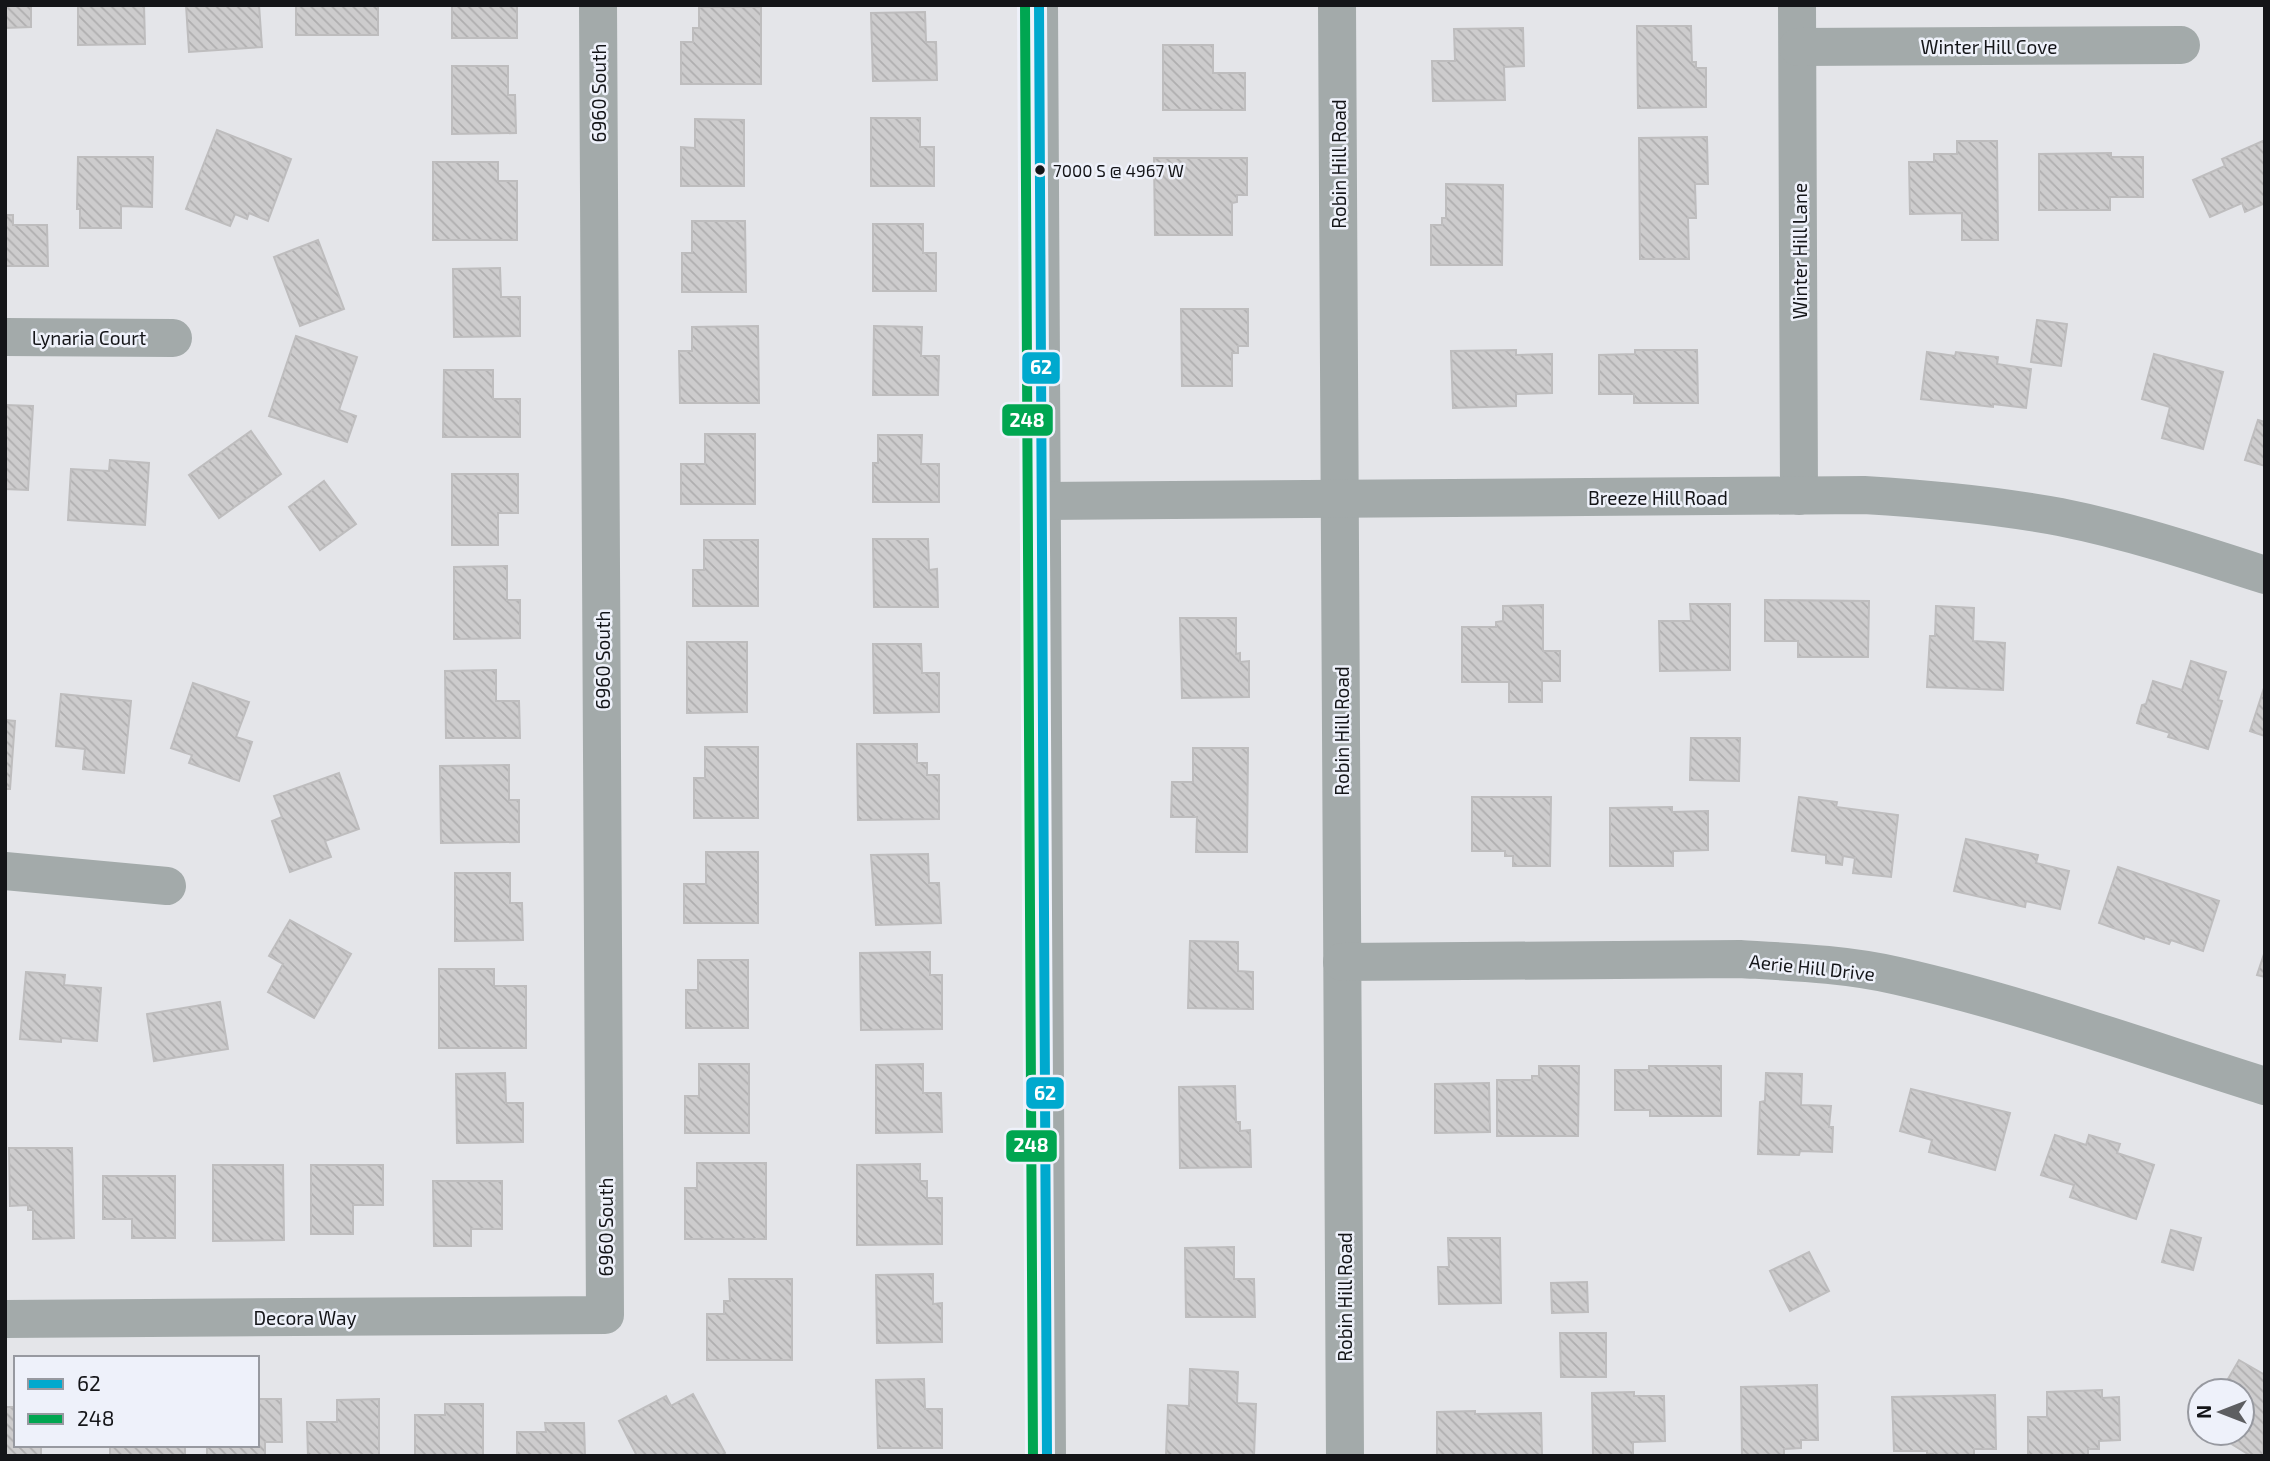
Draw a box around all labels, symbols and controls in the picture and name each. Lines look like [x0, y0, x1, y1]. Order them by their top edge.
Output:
street label: Winter Hill Cove [1921, 35, 2057, 58]
street label: 6960 South [587, 44, 610, 142]
street label: Robin Hill Road [1327, 99, 1350, 229]
place label: 7000 S @ 4967 W [1053, 160, 1184, 180]
marker: 7000 S @ 4967 W [1033, 163, 1047, 177]
street label: Winter Hill Lane [1788, 183, 1811, 319]
street label: Lynaria Court [32, 326, 146, 349]
line badge: 62 [1021, 351, 1061, 385]
text: 62 [1030, 355, 1052, 378]
line badge: 248 [1001, 403, 1054, 437]
text: 248 [1010, 408, 1044, 431]
street label: Breeze Hill Road [1588, 486, 1728, 509]
street label: 6960 South [591, 611, 614, 709]
street label: Robin Hill Road [1330, 666, 1353, 796]
street label: Aerie Hill Drive [1748, 949, 1876, 985]
line badge: 62 [1025, 1076, 1065, 1110]
text: 62 [1034, 1081, 1056, 1104]
line badge: 248 [1005, 1129, 1058, 1163]
text: 248 [1014, 1133, 1048, 1156]
street label: 6960 South [594, 1178, 617, 1276]
street label: Robin Hill Road [1333, 1232, 1356, 1362]
street label: Decora Way [253, 1306, 357, 1329]
legend [14, 1356, 259, 1447]
text: 62 [77, 1370, 101, 1395]
north arrow [2186, 1377, 2256, 1447]
text: 248 [77, 1405, 114, 1430]
text: N [2192, 1405, 2215, 1419]

